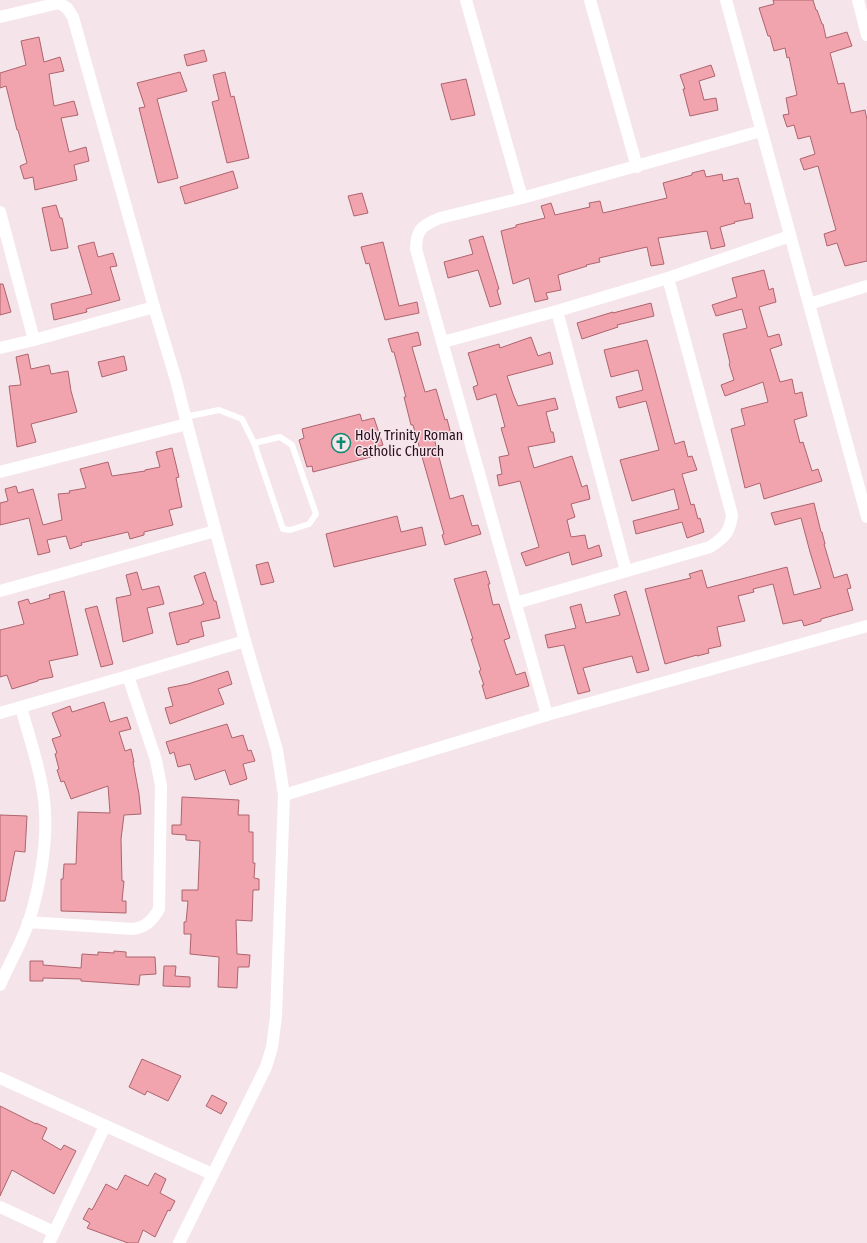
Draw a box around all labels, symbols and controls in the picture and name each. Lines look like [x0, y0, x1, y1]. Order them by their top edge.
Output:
place label: Holy Trinity Roman Catholic Church [355, 427, 463, 460]
church icon: Holy Trinity Roman Catholic Church [330, 432, 352, 454]

